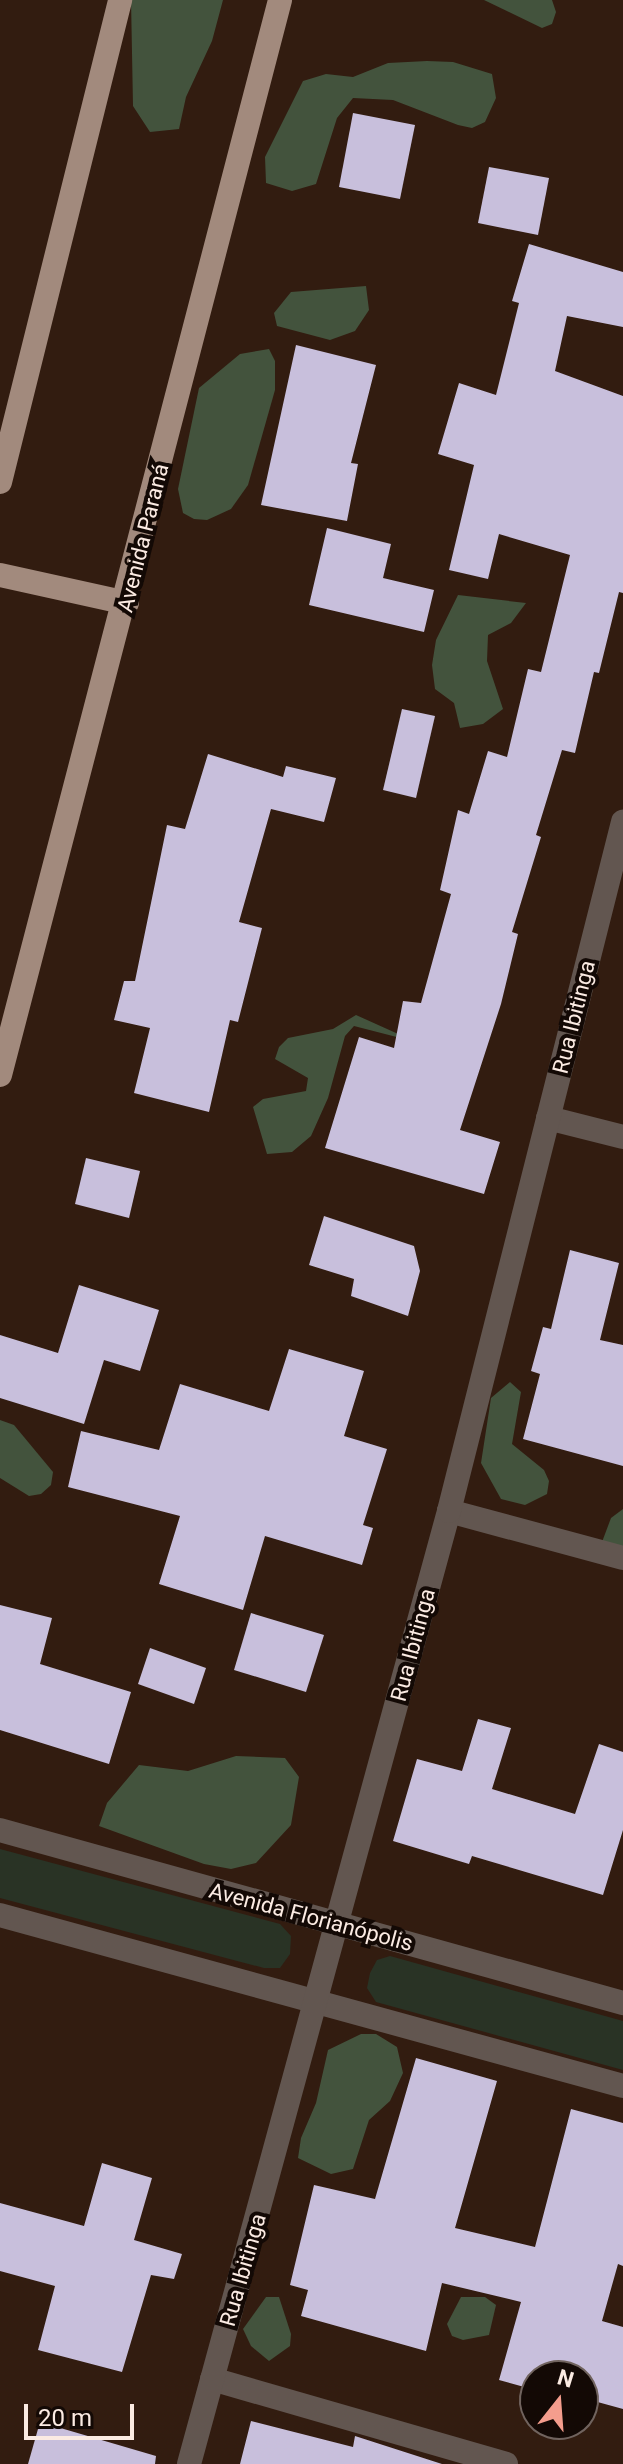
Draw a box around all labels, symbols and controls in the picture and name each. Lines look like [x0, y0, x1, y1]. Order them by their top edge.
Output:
street label: Avenida Paraná [112, 461, 174, 615]
street label: Rua Ibitinga [547, 958, 601, 1076]
street label: Rua Ibitinga [385, 1586, 441, 1704]
street label: Avenida Florianópolis [206, 1877, 416, 1957]
street label: Rua Ibitinga [214, 2211, 272, 2329]
north arrow [519, 2360, 599, 2440]
text: N [554, 2364, 577, 2393]
scale bar [28, 2388, 138, 2438]
text: 20 m [38, 2404, 92, 2432]

